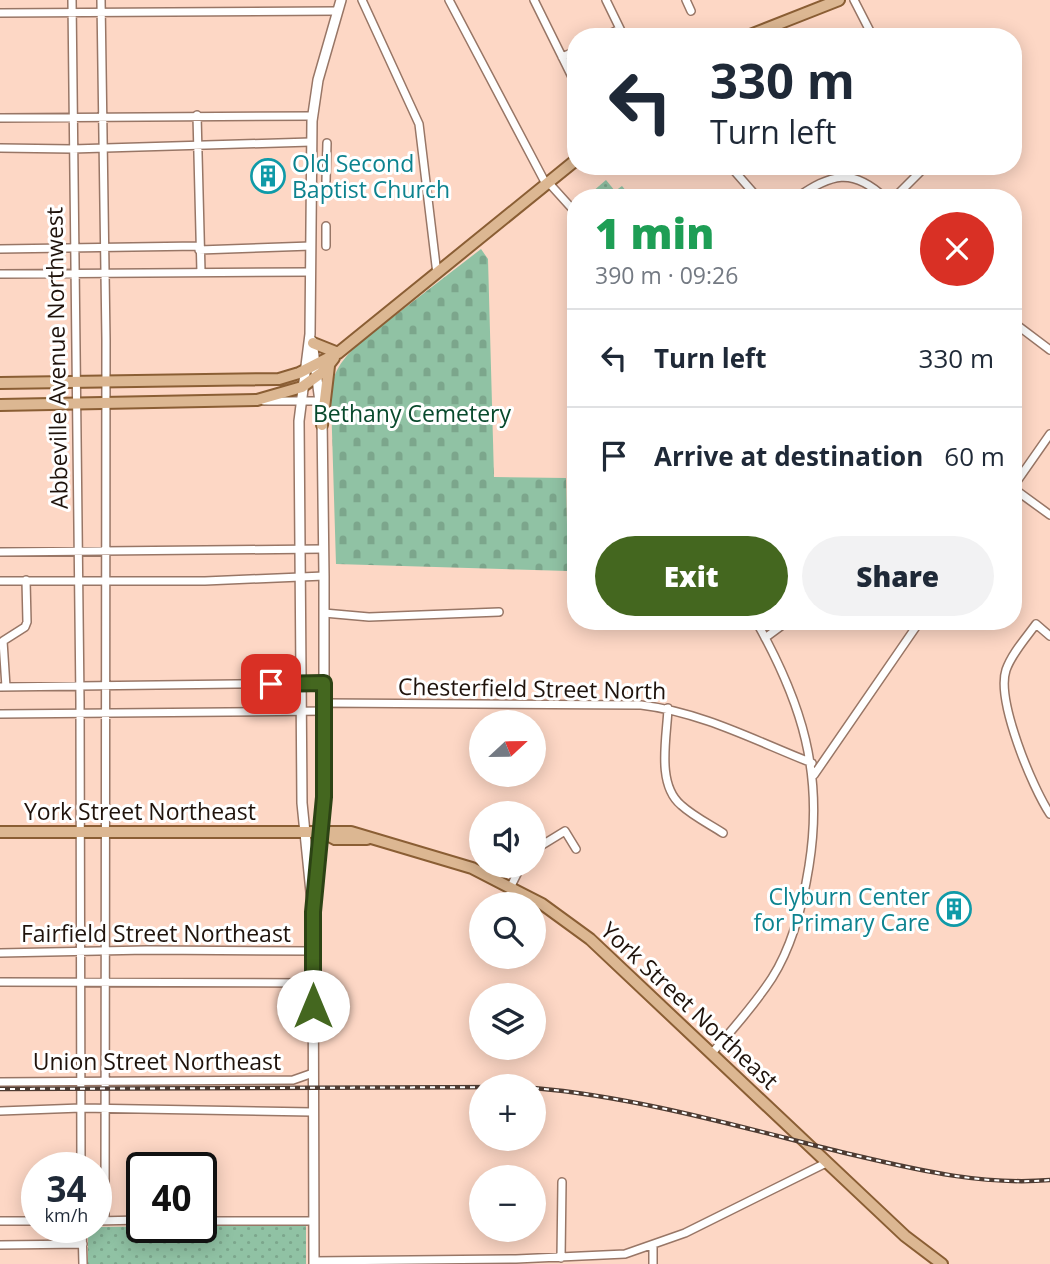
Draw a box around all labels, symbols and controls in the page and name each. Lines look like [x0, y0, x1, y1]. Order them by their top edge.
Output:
text: 330 m [710, 47, 855, 113]
icon: left [595, 56, 686, 147]
text: Turn left [710, 110, 836, 153]
place label: Old Second Baptist Church [292, 147, 450, 205]
building icon: Old Second Baptist Church [249, 157, 287, 195]
text: 1 min [595, 204, 714, 261]
street label: Abbeville Avenue Northwest [37, 207, 75, 509]
button: close [920, 212, 994, 286]
text: 390 m · 09:26 [595, 259, 738, 291]
icon: left [595, 339, 633, 377]
text: Turn left [654, 340, 766, 376]
text: 330 m [919, 340, 994, 376]
park label: Bethany Cemetery [313, 397, 512, 429]
icon: arrive [595, 437, 633, 475]
text: Arrive at destination [654, 438, 923, 474]
text: 60 m [944, 438, 1005, 474]
button: Exit [595, 536, 788, 616]
button: Share [802, 536, 994, 616]
pin [241, 654, 301, 714]
icon: arrive [252, 665, 290, 703]
street label: Chesterfield Street North [398, 670, 666, 706]
north arrow [469, 710, 546, 788]
map controls [469, 710, 546, 1242]
street label: York Street Northeast [24, 795, 256, 827]
button: sound [469, 801, 546, 878]
place label: Clyburn Center for Primary Care [753, 880, 931, 938]
building icon: Clyburn Center for Primary Care [935, 890, 973, 928]
button: search [469, 892, 546, 969]
street label: York Street Northeast [594, 914, 786, 1096]
street label: Fairfield Street Northeast [21, 917, 291, 949]
position arrow [276, 969, 350, 1043]
button: layers [469, 983, 546, 1060]
street label: Union Street Northeast [33, 1045, 281, 1077]
button: + [469, 1074, 546, 1151]
speed limit sign: 40 [126, 1152, 217, 1243]
text: 34 [46, 1165, 87, 1212]
button: − [469, 1165, 546, 1242]
text: km/h [45, 1203, 88, 1227]

